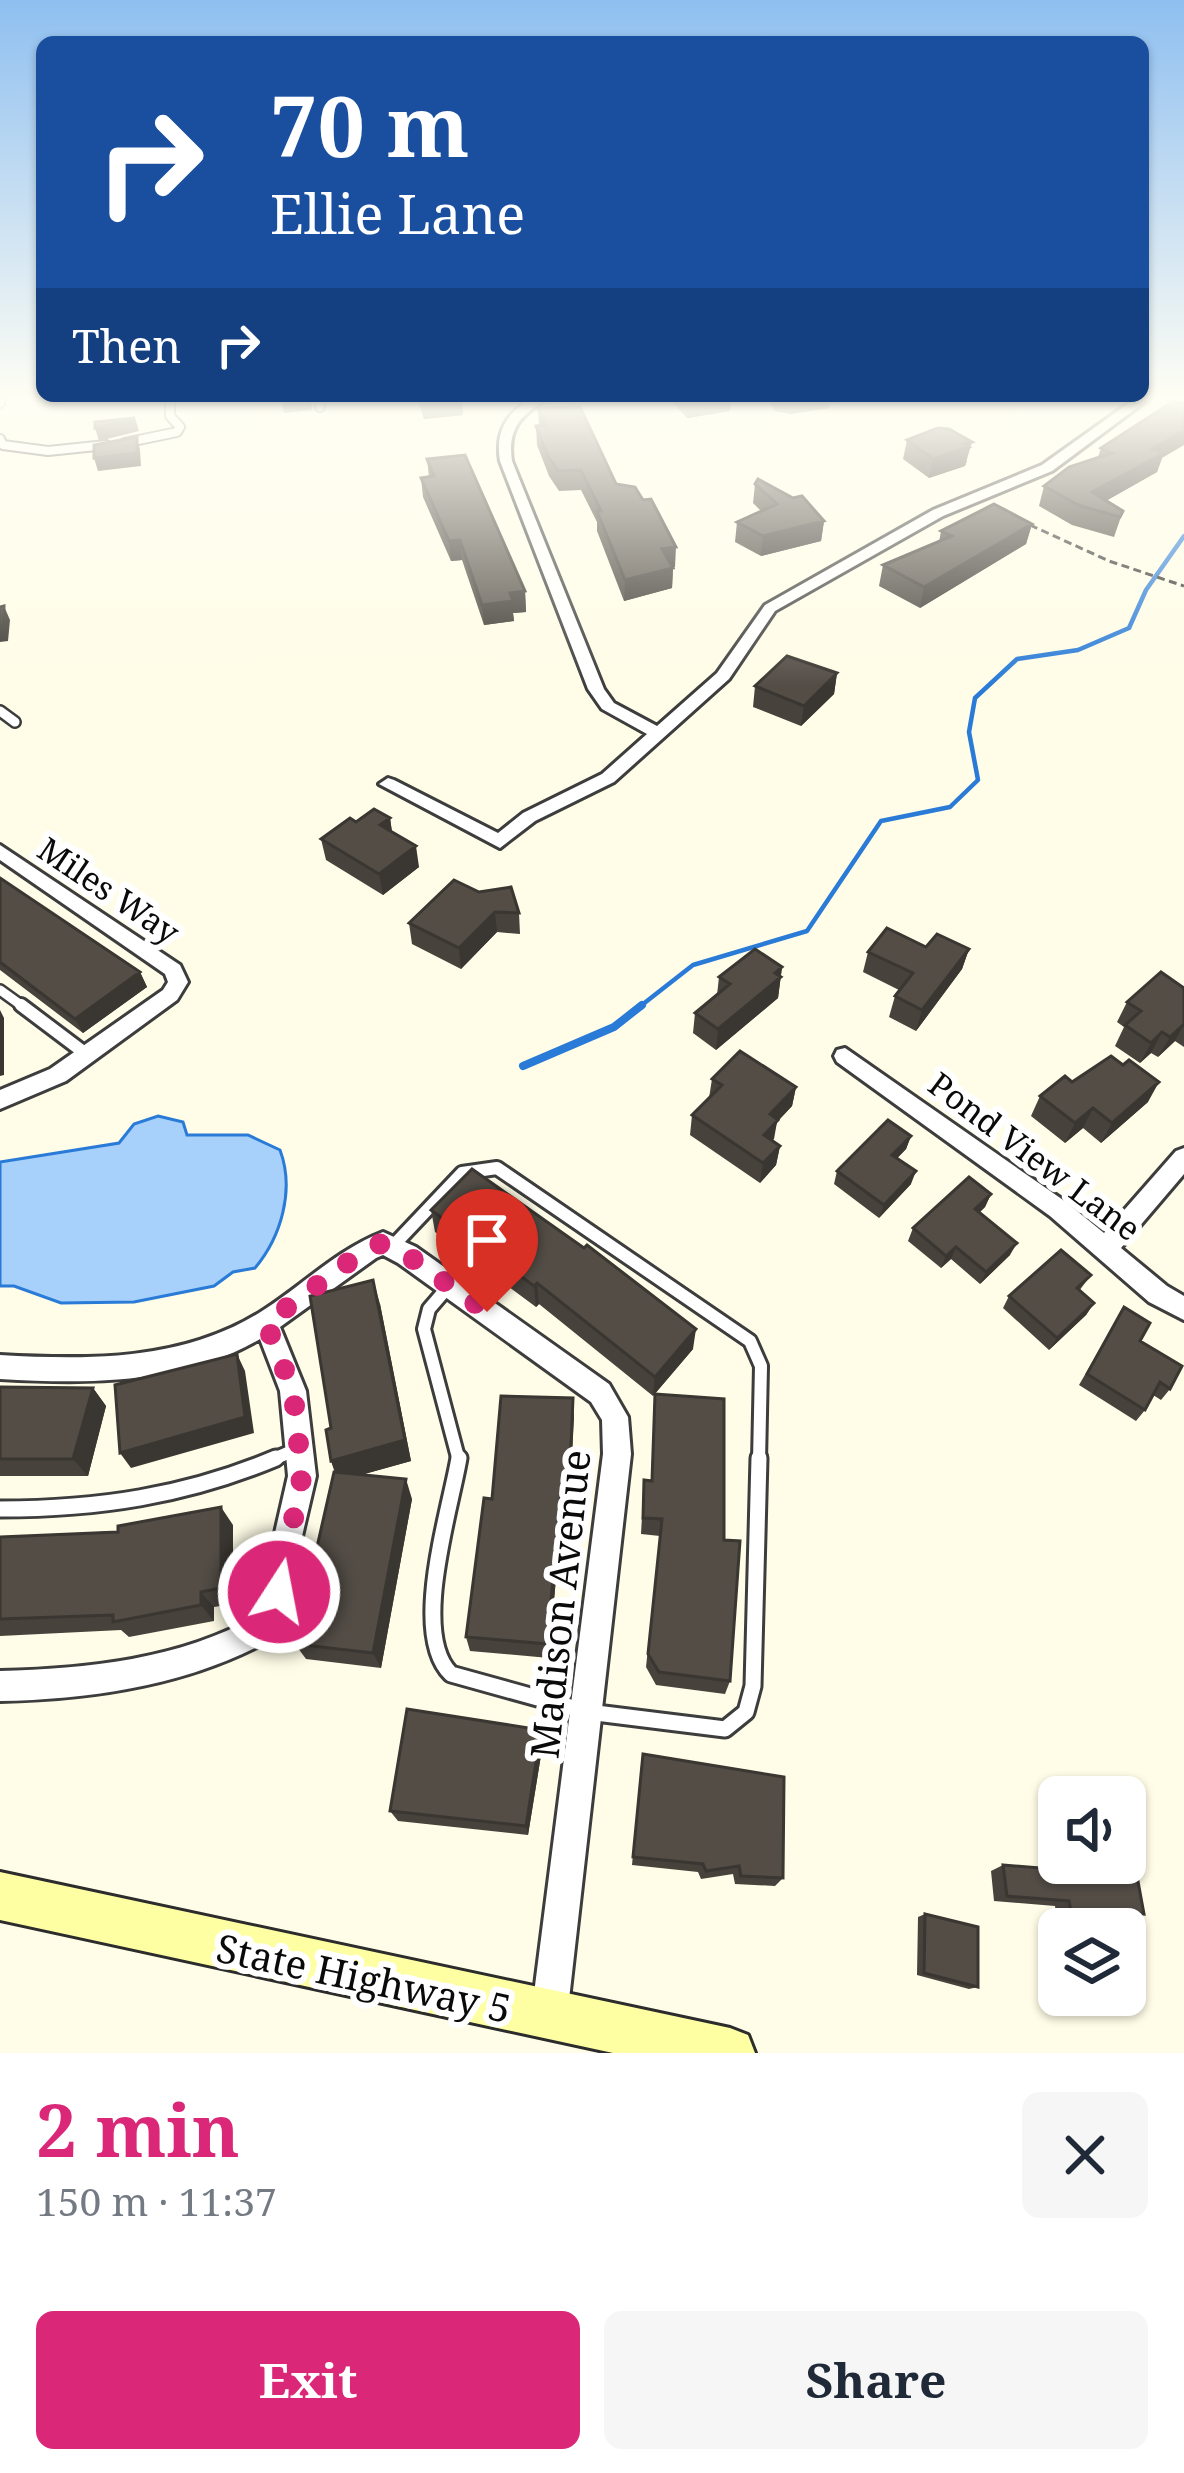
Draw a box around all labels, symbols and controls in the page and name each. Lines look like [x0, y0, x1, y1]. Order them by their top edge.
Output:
text: 70 m [270, 67, 470, 182]
icon: right [72, 84, 228, 240]
text: Ellie Lane [270, 176, 525, 250]
icon: right [205, 312, 271, 378]
text: Then [72, 315, 181, 376]
street label: Miles Way [29, 826, 189, 954]
street label: Pond View Lane [920, 1061, 1150, 1251]
pin [436, 1189, 538, 1312]
icon: arrive [454, 1207, 520, 1273]
street label: Madison Avenue [516, 1447, 602, 1761]
position arrow [216, 1529, 342, 1655]
map controls [1038, 1776, 1146, 2016]
button: sound [1038, 1776, 1146, 1884]
button: layers [1038, 1908, 1146, 2016]
street label: State Highway 5 [212, 1920, 516, 2034]
text: 2 min [36, 2080, 240, 2178]
button: close [1022, 2092, 1148, 2218]
text: 150 m · 11:37 [36, 2174, 277, 2227]
button: Exit [36, 2311, 580, 2449]
button: Share [604, 2311, 1148, 2449]

